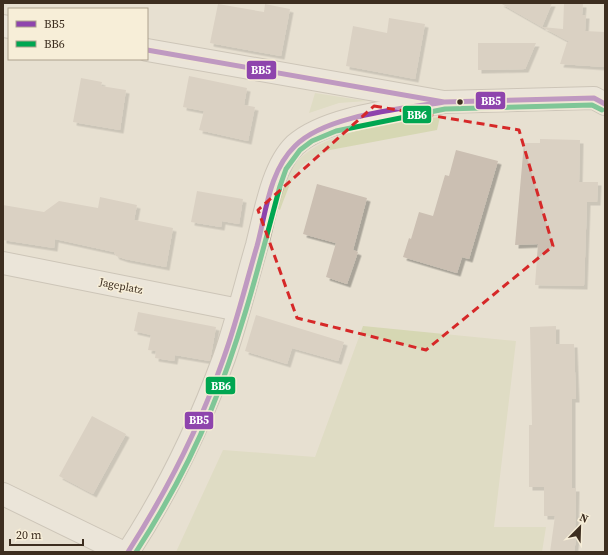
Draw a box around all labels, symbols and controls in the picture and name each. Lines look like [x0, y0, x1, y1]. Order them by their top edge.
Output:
legend [8, 8, 148, 60]
text: BB5 [44, 16, 65, 32]
text: BB6 [44, 36, 65, 52]
line badge: BB5 [246, 60, 277, 80]
text: BB5 [251, 63, 271, 78]
line badge: BB5 [475, 91, 506, 110]
text: BB5 [481, 94, 501, 109]
unlabelled marker [455, 97, 465, 107]
line badge: BB6 [402, 105, 432, 124]
text: BB6 [407, 108, 427, 123]
street label: Jageplatz [97, 274, 144, 298]
line badge: BB6 [205, 376, 236, 395]
text: BB6 [211, 379, 231, 394]
line badge: BB5 [184, 411, 214, 430]
text: BB5 [189, 413, 209, 428]
north arrow [560, 507, 600, 547]
text: N [577, 510, 590, 527]
scale bar [10, 521, 83, 547]
text: 20 m [16, 527, 42, 543]

